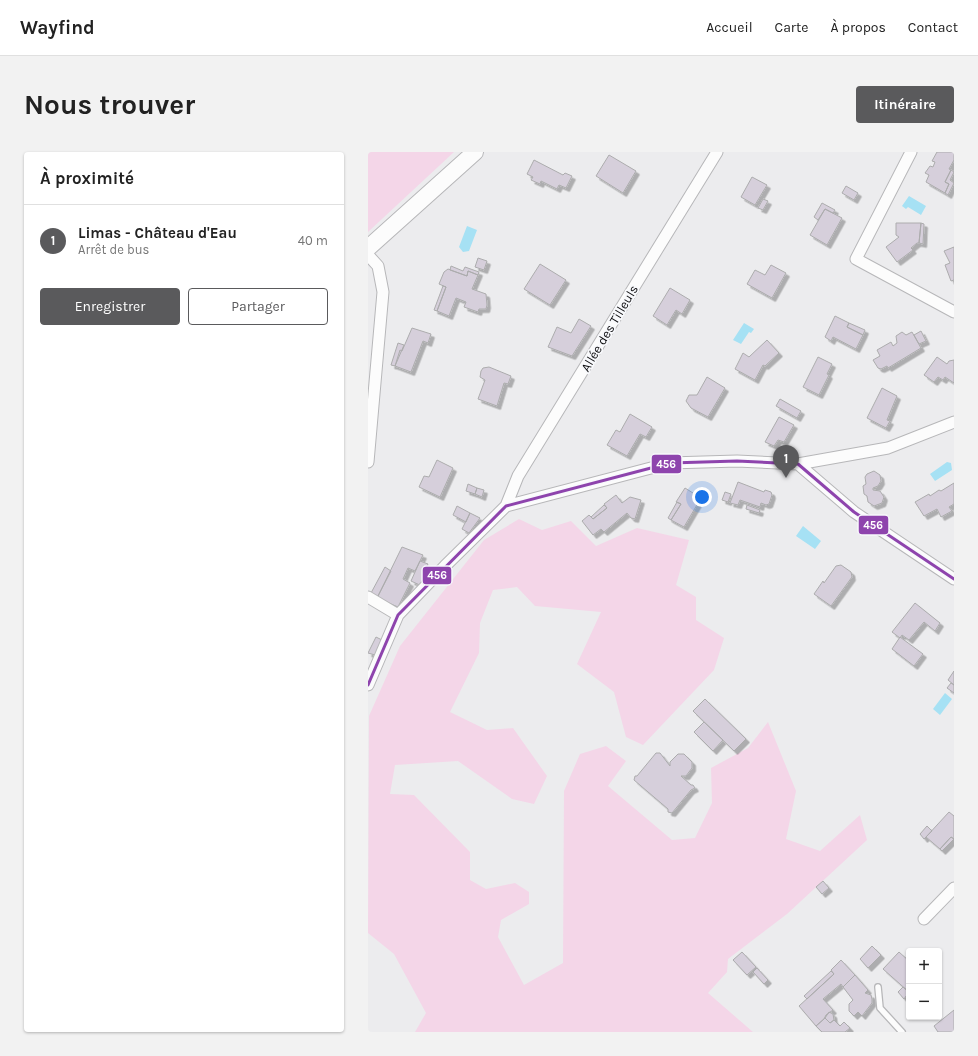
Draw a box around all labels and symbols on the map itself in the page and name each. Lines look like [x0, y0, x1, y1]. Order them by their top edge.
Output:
street label: Allée des Tilleuls [578, 282, 641, 374]
pin: 1 [773, 445, 799, 478]
line badge: 456 [651, 454, 682, 474]
text: 456 [656, 458, 676, 471]
your location [692, 487, 712, 507]
line badge: 456 [858, 515, 889, 535]
text: 456 [863, 519, 883, 532]
line badge: 456 [422, 566, 452, 585]
text: 456 [427, 569, 447, 582]

